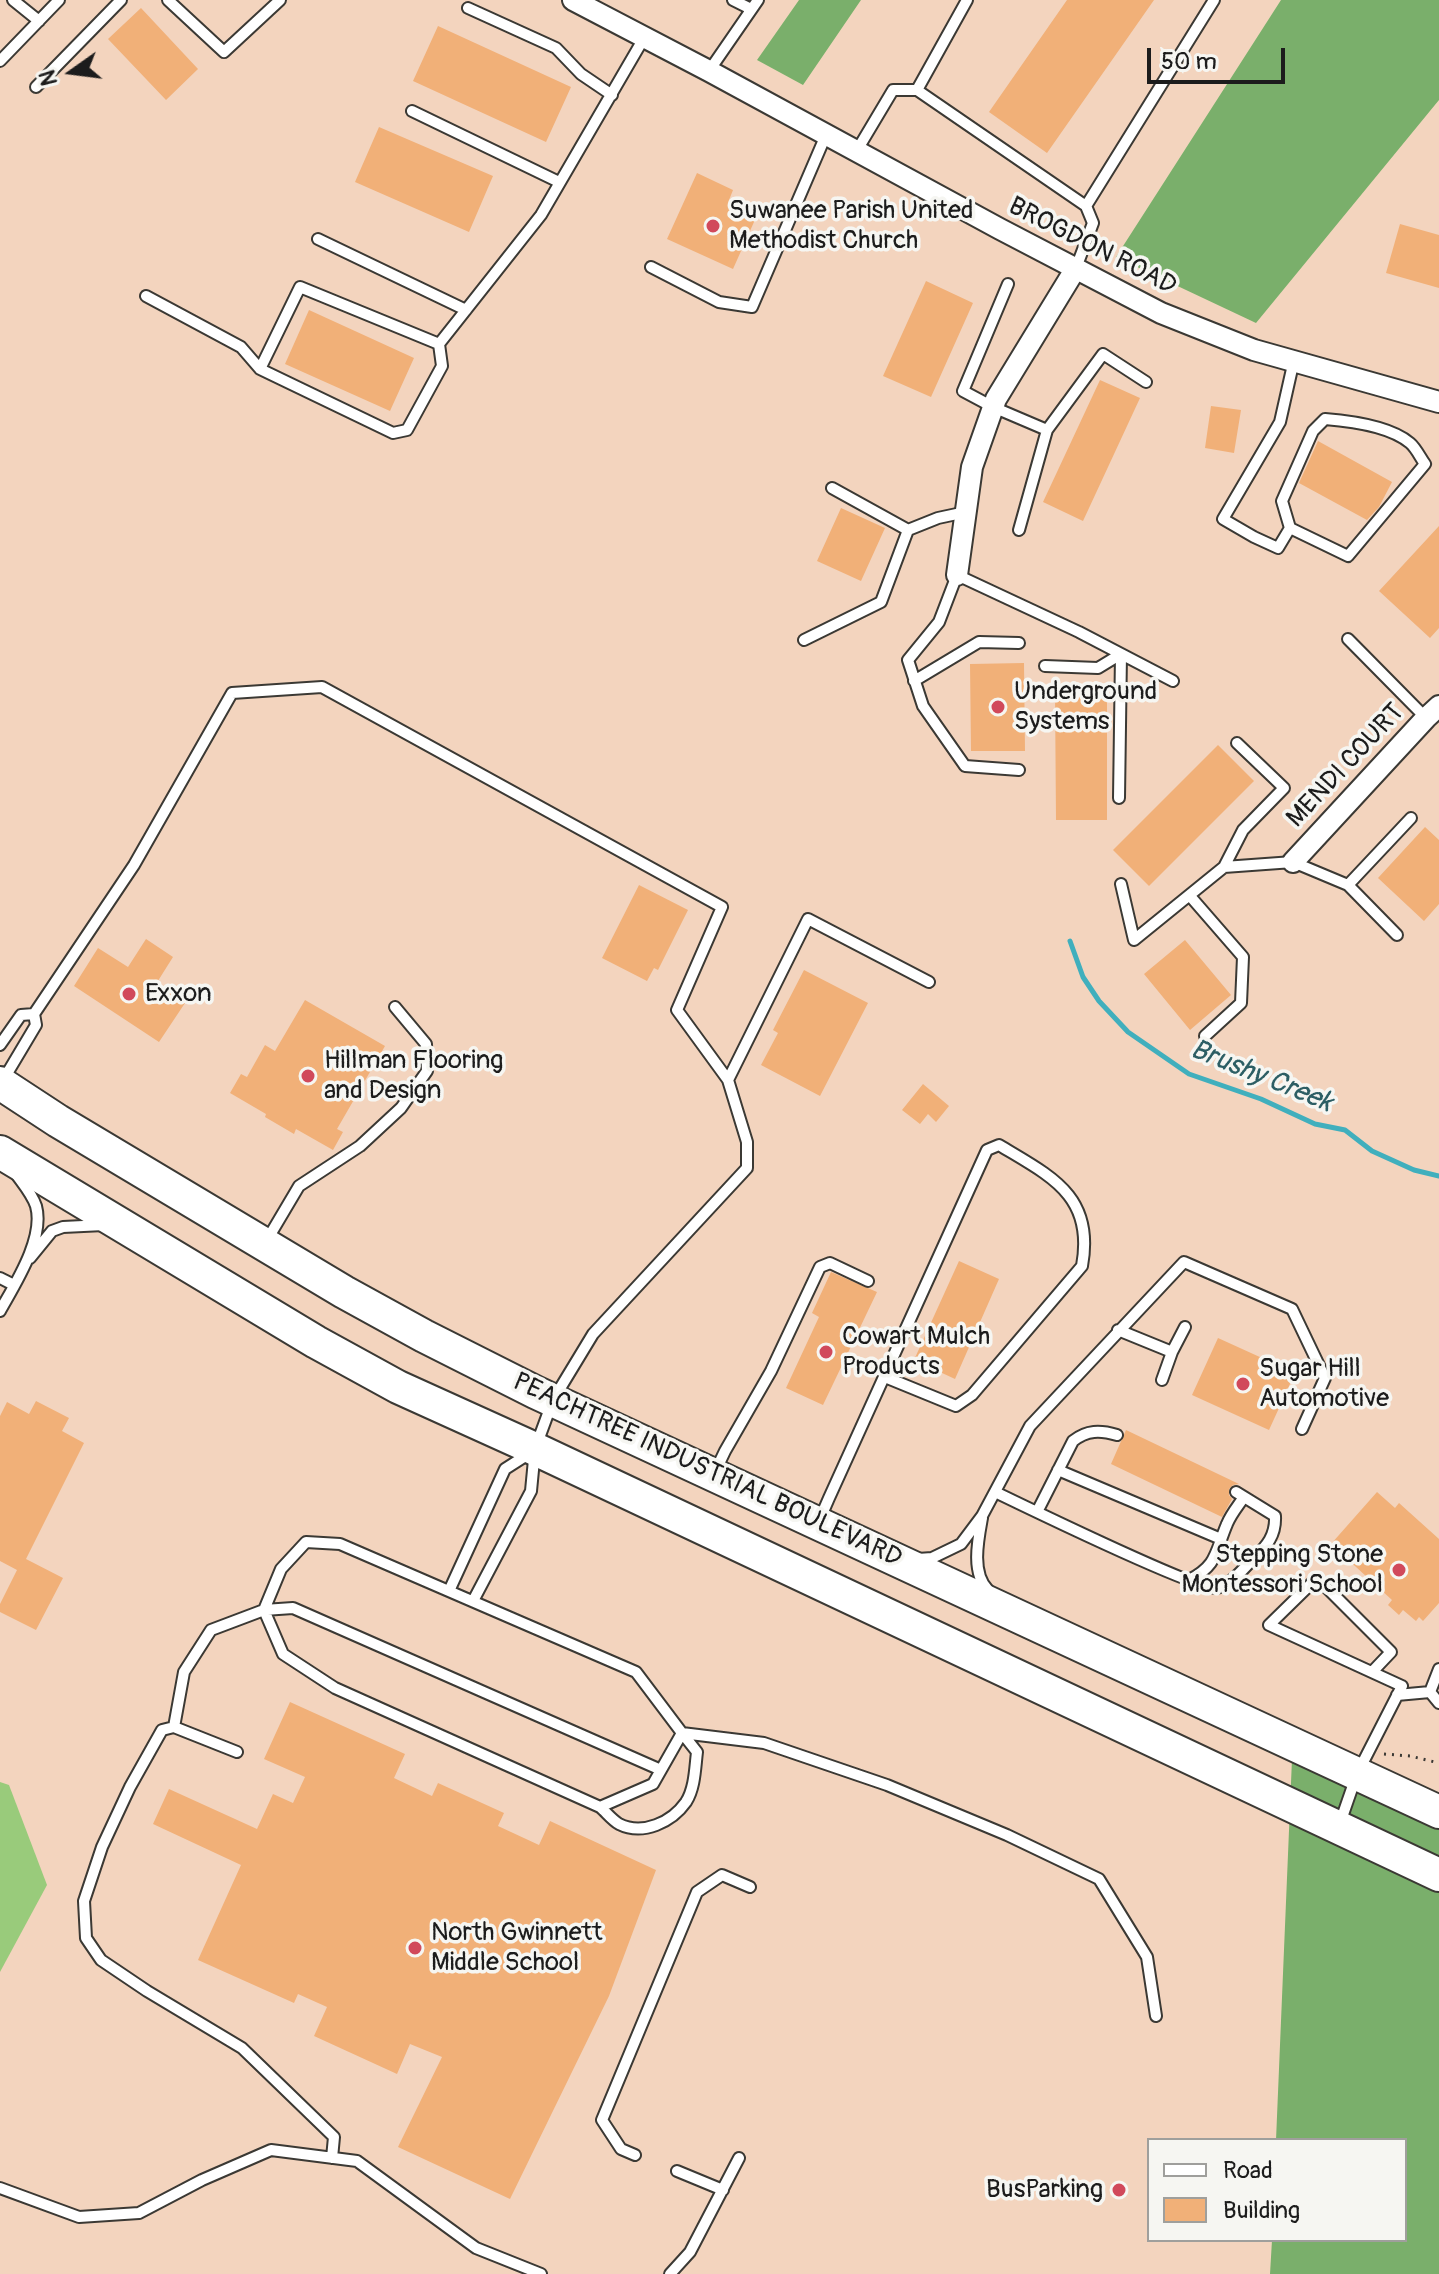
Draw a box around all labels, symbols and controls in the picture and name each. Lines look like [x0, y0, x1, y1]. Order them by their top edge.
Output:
north arrow [32, 32, 112, 112]
scale bar [1151, 32, 1289, 82]
text: 50 m [1161, 47, 1217, 76]
text: N [33, 67, 64, 88]
street label: BROGDON ROAD [1003, 191, 1181, 303]
place label: Suwanee Parish United Methodist Church [729, 195, 973, 256]
marker: Suwanee Parish United Methodist Church [704, 217, 722, 235]
place label: Underground Systems [1014, 676, 1157, 738]
marker: Underground Systems [989, 698, 1007, 716]
street label: MENDI COURT [1281, 698, 1411, 834]
place label: Exxon [145, 978, 212, 1010]
marker: Exxon [120, 985, 138, 1003]
water label: Brushy Creek [1185, 1033, 1337, 1121]
place label: Hillman Flooring and Design [324, 1045, 503, 1106]
marker: Hillman Flooring and Design [299, 1067, 317, 1085]
place label: Cowart Mulch Products [842, 1321, 990, 1382]
marker: Cowart Mulch Products [817, 1343, 835, 1361]
place label: Sugar Hill Automotive [1259, 1353, 1389, 1414]
street label: PEACHTREE INDUSTRIAL BOULEVARD [508, 1367, 906, 1575]
marker: Sugar Hill Automotive [1234, 1375, 1252, 1393]
place label: Stepping Stone Montessori School [1181, 1539, 1383, 1600]
marker: Stepping Stone Montessori School [1390, 1561, 1408, 1579]
place label: North Gwinnett Middle School [431, 1917, 602, 1978]
marker: North Gwinnett Middle School [406, 1939, 424, 1957]
legend [1147, 2138, 1407, 2242]
text: Road [1223, 2156, 1273, 2185]
place label: BusParking [986, 2174, 1103, 2206]
marker: BusParking [1110, 2181, 1128, 2199]
text: Building [1223, 2196, 1300, 2225]

